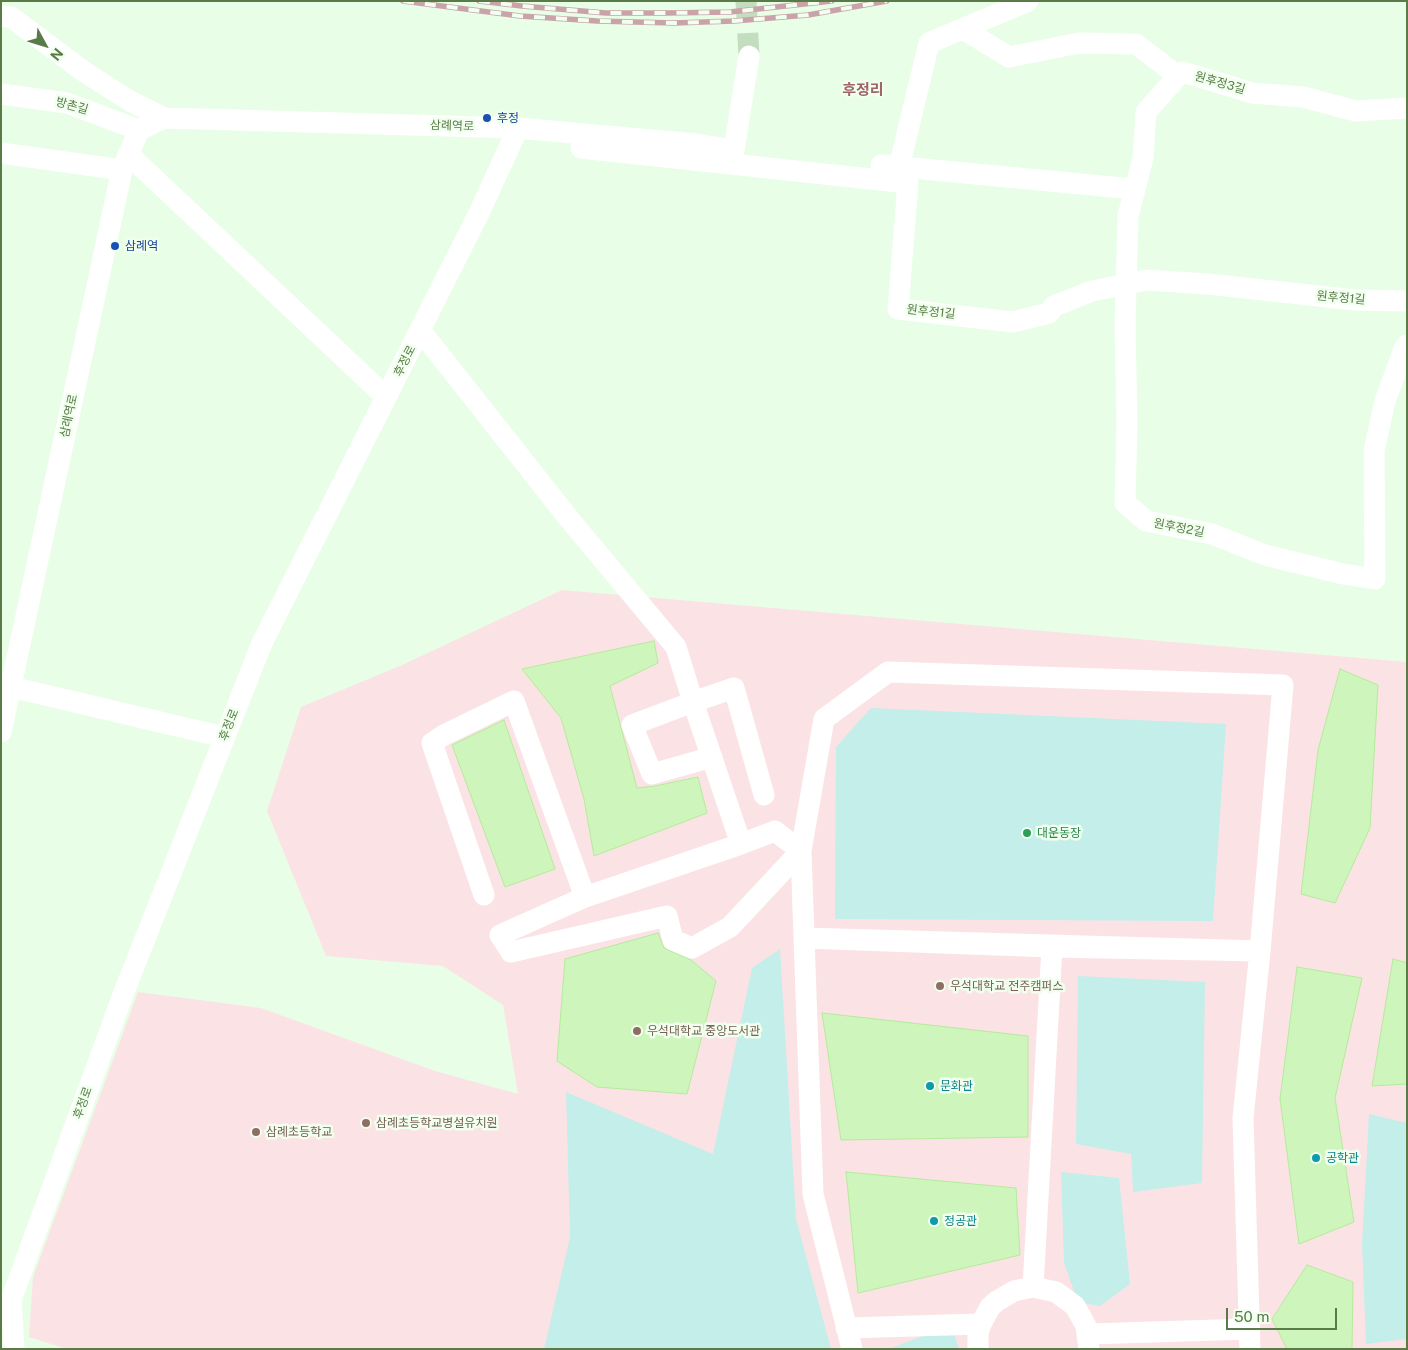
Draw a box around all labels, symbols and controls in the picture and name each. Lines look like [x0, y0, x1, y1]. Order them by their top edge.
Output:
north arrow [20, 20, 70, 70]
text: N [47, 45, 66, 64]
street label: 원후정3길 [1193, 69, 1247, 97]
district label: 후정리 [842, 81, 884, 99]
street label: 방촌길 [54, 95, 90, 117]
place label: 후정 [497, 111, 519, 125]
marker: 후정 [481, 112, 493, 124]
street label: 삼례역로 [430, 118, 474, 134]
place label: 삼례역 [125, 239, 158, 253]
marker: 삼례역 [109, 240, 121, 252]
street label: 원후정1길 [1316, 289, 1366, 307]
street label: 원후정1길 [906, 302, 956, 322]
street label: 후정로 [391, 343, 419, 379]
street label: 삼례역로 [57, 393, 81, 439]
street label: 원후정2길 [1152, 516, 1206, 540]
street label: 후정로 [216, 707, 242, 743]
place label: 대운동장 [1037, 826, 1081, 840]
marker: 대운동장 [1021, 827, 1033, 839]
place label: 우석대학교 전주캠퍼스 [950, 979, 1063, 993]
marker: 우석대학교 전주캠퍼스 [934, 980, 946, 992]
place label: 우석대학교 중앙도서관 [647, 1024, 760, 1038]
marker: 우석대학교 중앙도서관 [631, 1025, 643, 1037]
place label: 문화관 [940, 1079, 973, 1093]
marker: 문화관 [924, 1080, 936, 1092]
street label: 후정로 [71, 1085, 95, 1121]
place label: 삼례초등학교병설유치원 [376, 1116, 497, 1130]
marker: 삼례초등학교병설유치원 [360, 1117, 372, 1129]
place label: 삼례초등학교 [266, 1125, 332, 1139]
marker: 삼례초등학교 [250, 1126, 262, 1138]
place label: 공학관 [1326, 1151, 1359, 1165]
marker: 공학관 [1310, 1152, 1322, 1164]
place label: 정공관 [944, 1214, 977, 1228]
marker: 정공관 [928, 1215, 940, 1227]
scale bar [1228, 1298, 1339, 1330]
text: 50 m [1234, 1308, 1269, 1325]

